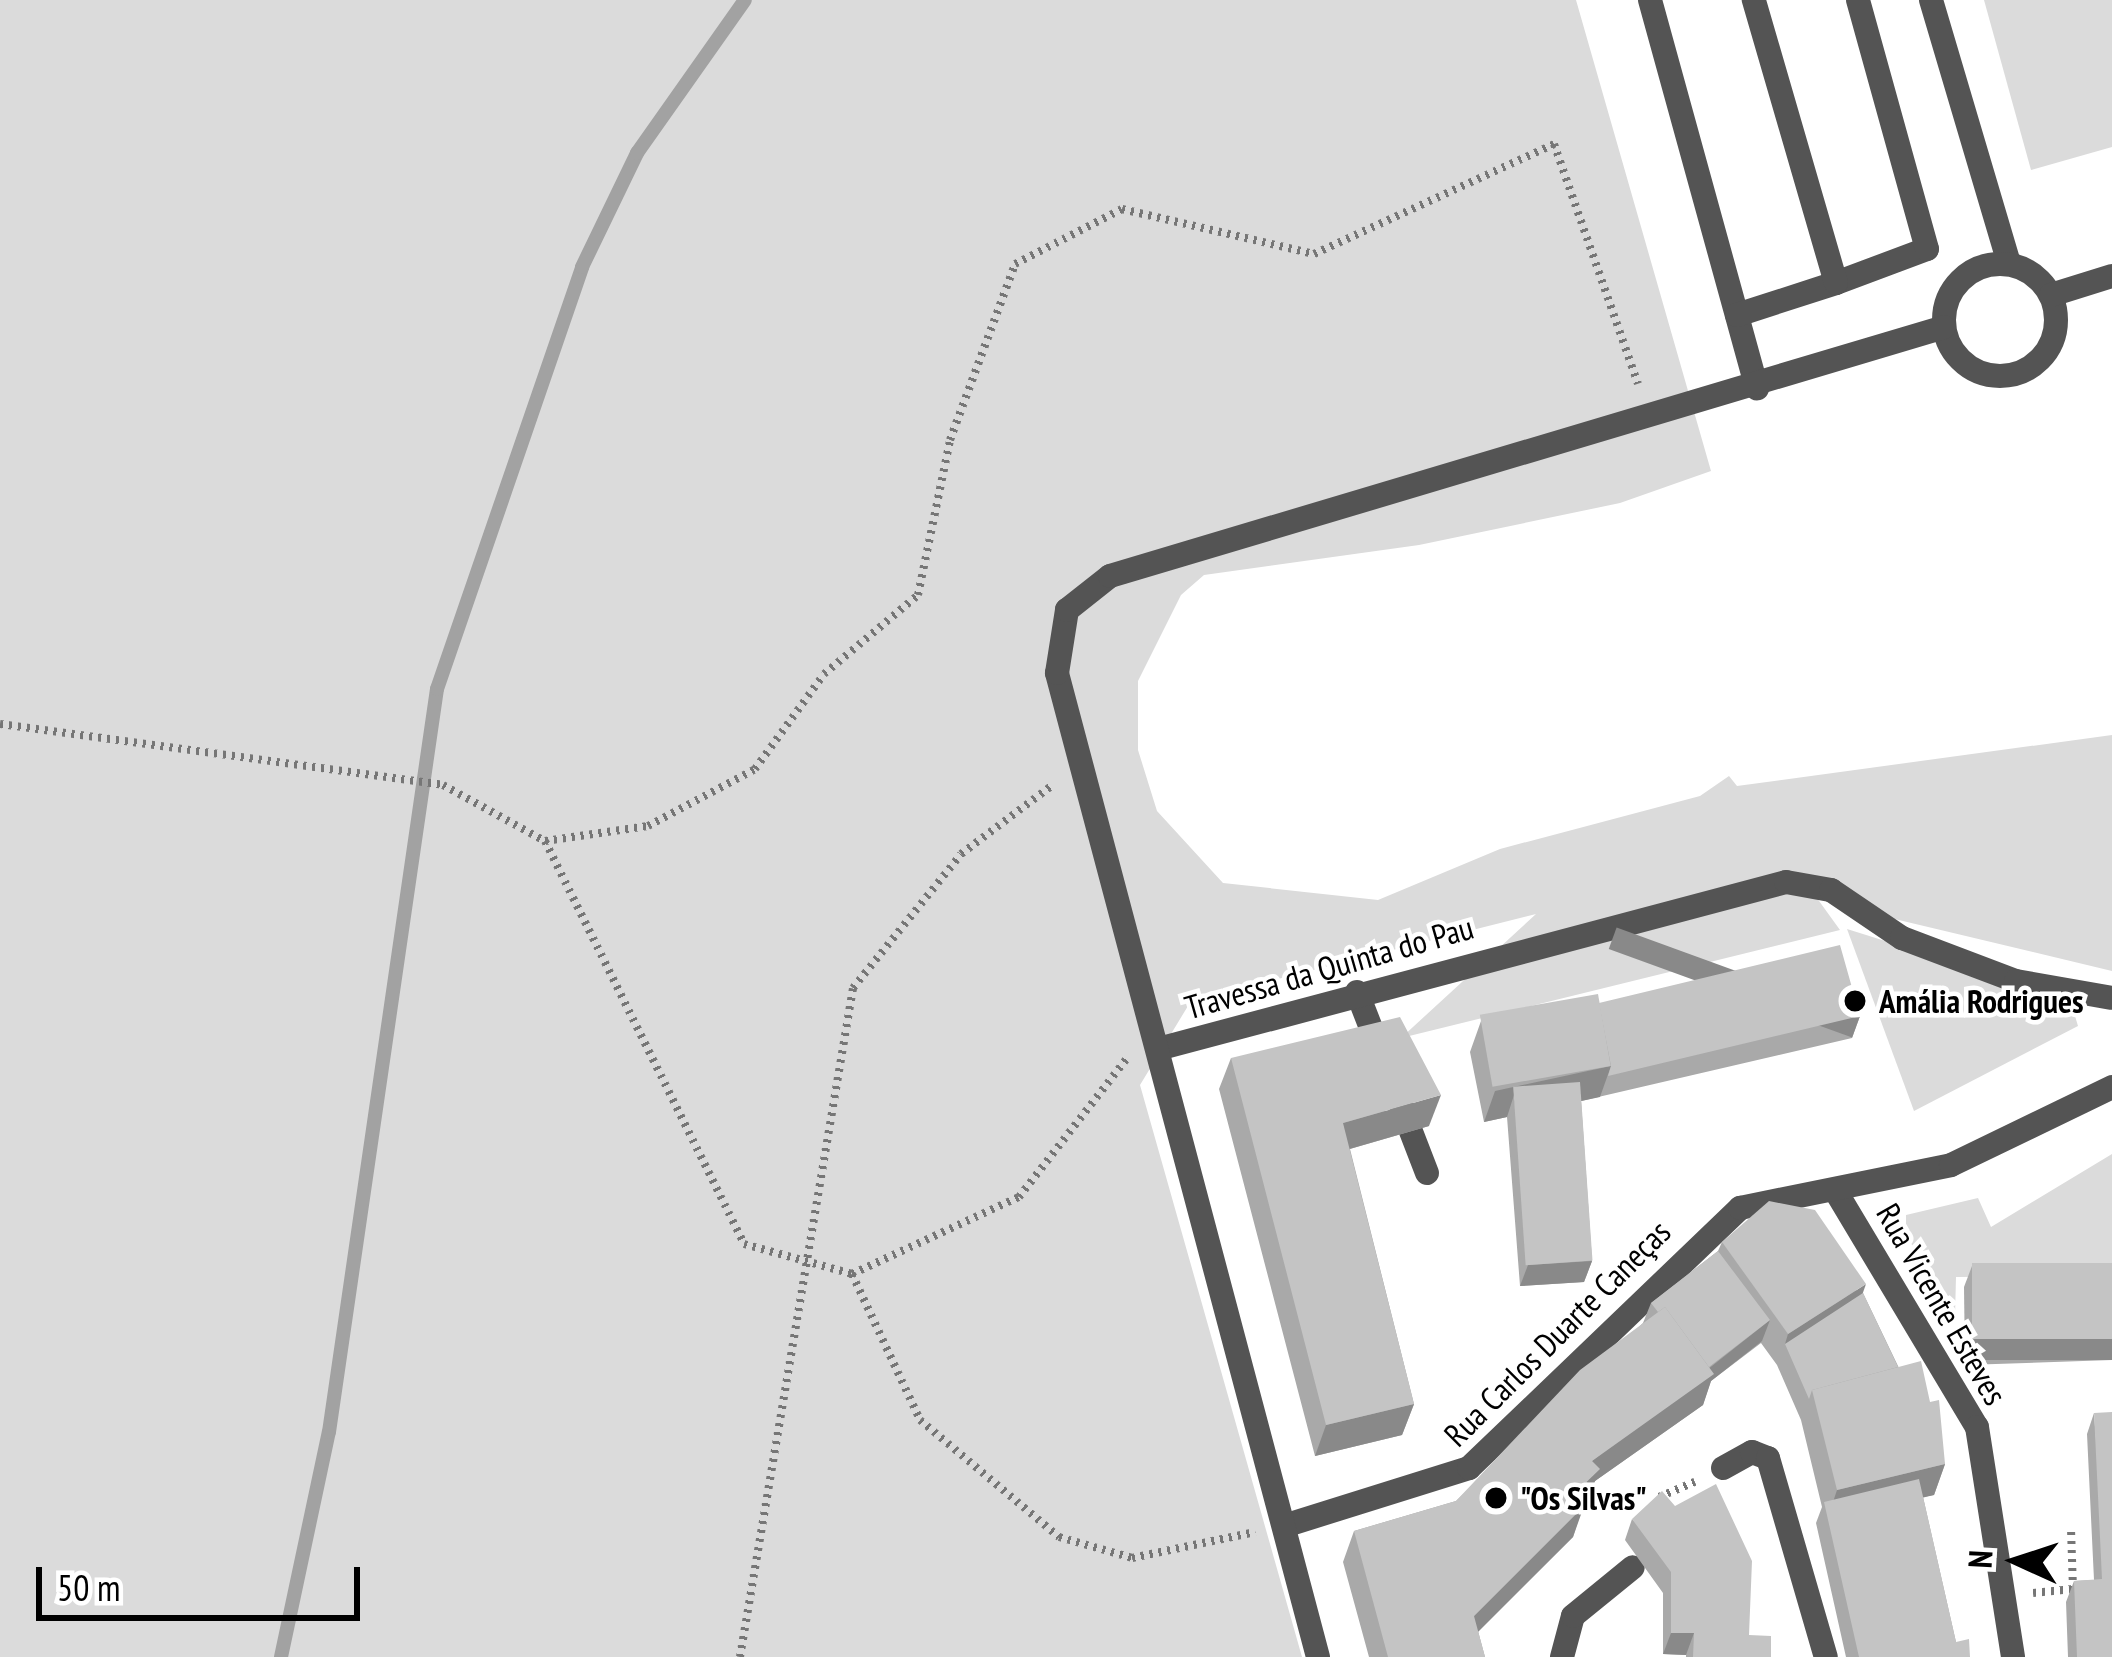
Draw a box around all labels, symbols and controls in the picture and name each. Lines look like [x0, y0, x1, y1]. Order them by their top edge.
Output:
street label: Travessa da Quinta do Pau [1180, 907, 1478, 1027]
place label: Amália Rodrigues [1879, 981, 2084, 1021]
marker: Amália Rodrigues [1842, 988, 1868, 1014]
street label: Rua Vicente Esteves [1868, 1196, 2016, 1412]
street label: Rua Carlos Duarte Caneças [1436, 1212, 1678, 1454]
place label: "Os Silvas" [1520, 1478, 1647, 1518]
marker: "Os Silvas" [1483, 1485, 1509, 1511]
north arrow [1956, 1501, 2076, 1621]
scale bar [42, 1543, 366, 1617]
text: N [1958, 1549, 2001, 1569]
text: 50 m [57, 1564, 120, 1611]

